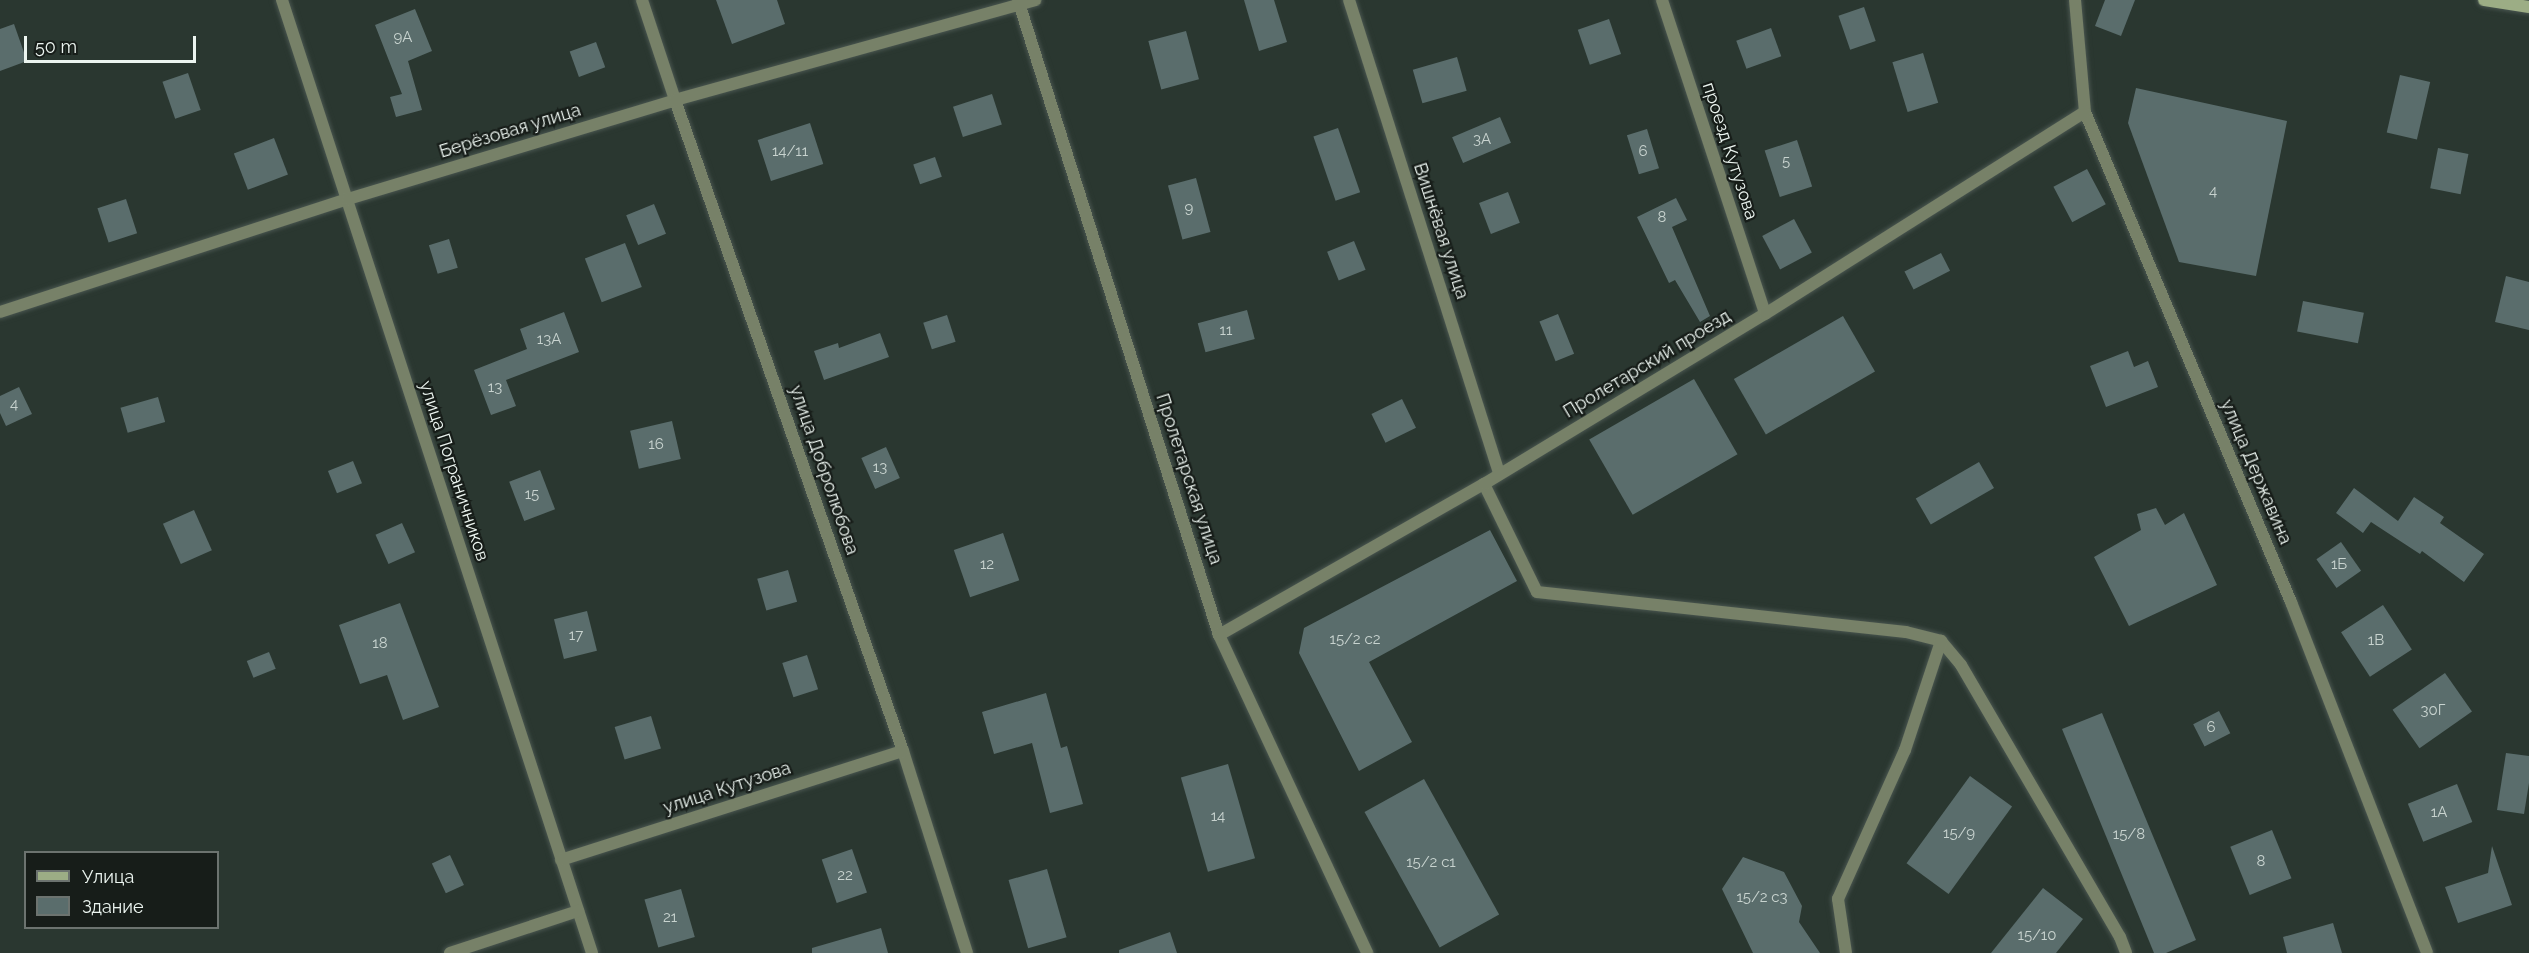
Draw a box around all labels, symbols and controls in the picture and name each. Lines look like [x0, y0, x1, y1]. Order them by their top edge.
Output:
scale bar [27, 24, 200, 62]
house number: 9А [394, 29, 412, 47]
text: 50 m [35, 36, 77, 57]
street label: проезд Кутузова [1698, 80, 1762, 222]
street label: Берёзовая улица [436, 99, 584, 163]
house number: 3А [1473, 131, 1491, 149]
house number: 14/11 [772, 143, 808, 161]
house number: 6 [1638, 143, 1648, 161]
house number: 5 [1782, 153, 1790, 171]
street label: Вишнёвая улица [1409, 160, 1473, 302]
house number: 4 [2209, 183, 2217, 201]
house number: 9 [1185, 200, 1193, 218]
house number: 8 [1658, 209, 1666, 227]
street label: Пролетарский проезд [1559, 305, 1735, 423]
house number: 11 [1220, 322, 1232, 340]
house number: 13А [537, 331, 561, 349]
street label: улица Пограничников [415, 378, 493, 564]
house number: 13 [488, 379, 502, 397]
street label: улица Добролюбова [785, 382, 863, 558]
street label: Пролетарская улица [1151, 391, 1227, 567]
house number: 4 [10, 396, 18, 414]
street label: улица Державина [2216, 396, 2296, 548]
house number: 16 [648, 436, 664, 454]
house number: 13 [873, 459, 887, 477]
house number: 15 [525, 486, 539, 504]
house number: 12 [980, 556, 994, 574]
house number: 1Б [2331, 556, 2347, 574]
house number: 17 [569, 627, 583, 645]
house number: 15/2 с2 [1330, 631, 1380, 649]
house number: 1В [2368, 632, 2384, 650]
house number: 18 [372, 635, 388, 653]
house number: 30Г [2421, 702, 2445, 720]
house number: 6 [2206, 719, 2216, 737]
street label: улица Кутузова [661, 757, 793, 819]
house number: 1А [2431, 804, 2447, 822]
house number: 14 [1211, 808, 1225, 826]
house number: 15/9 [1943, 825, 1975, 843]
house number: 15/8 [2113, 826, 2145, 844]
legend [24, 851, 219, 929]
house number: 8 [2257, 853, 2265, 871]
house number: 15/2 с1 [1406, 854, 1456, 872]
text: Улица [82, 866, 134, 887]
house number: 22 [837, 867, 853, 885]
house number: 15/2 с3 [1736, 889, 1788, 907]
text: Здание [82, 896, 144, 917]
house number: 21 [663, 909, 677, 927]
house number: 15/10 [2018, 927, 2056, 945]

